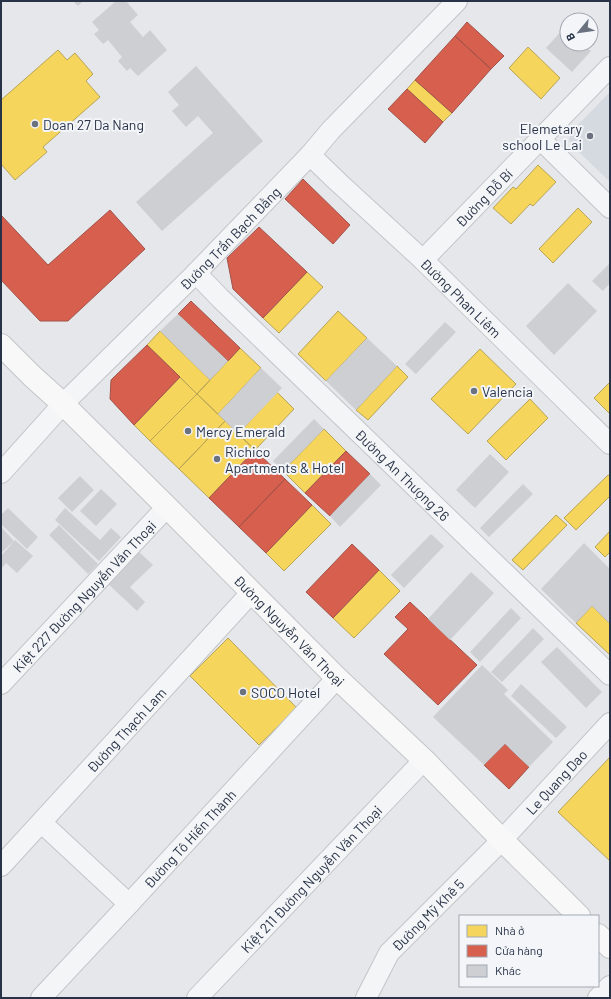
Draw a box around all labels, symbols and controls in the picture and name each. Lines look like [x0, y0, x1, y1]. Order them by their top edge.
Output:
north arrow [559, 12, 599, 52]
text: B [562, 31, 577, 43]
place label: Doan 27 Da Nang [43, 116, 144, 133]
marker: Doan 27 Da Nang [30, 119, 40, 129]
place label: Elemetary school Le Lai [502, 120, 583, 153]
marker: Elemetary school Le Lai [585, 131, 595, 141]
street label: Đường Đỗ Bí [452, 165, 515, 230]
street label: Đường Trần Bạch Đằng [176, 183, 284, 293]
street label: Đường Phan Liêm [417, 254, 505, 341]
place label: Valencia [482, 383, 533, 400]
marker: Valencia [469, 386, 479, 396]
place label: Mercy Emerald [196, 423, 285, 440]
street label: Đường An Thượng 26 [352, 425, 453, 524]
marker: Mercy Emerald [183, 426, 193, 436]
place label: Richico Apartments & Hotel [225, 443, 344, 476]
marker: Richico Apartments & Hotel [212, 454, 222, 464]
street label: Kiệt 227 Đường Nguyễn Văn Thoại [9, 516, 159, 675]
street label: Đường Nguyễn Văn Thoại [231, 571, 348, 689]
street label: Đường Thạch Lam [83, 684, 169, 776]
place label: SOCO Hotel [251, 684, 320, 701]
marker: SOCO Hotel [238, 687, 248, 697]
street label: Le Quang Dao [522, 745, 590, 817]
street label: Đường Tô Hiến Thành [140, 786, 239, 891]
street label: Kiệt 211 Đường Nguyễn Văn Thoại [237, 801, 385, 956]
street label: Đường Mỹ Khê 5 [388, 875, 467, 954]
legend [459, 915, 599, 987]
text: Nhà ở [495, 923, 525, 937]
text: Cửa hàng [495, 943, 543, 957]
text: Khác [495, 963, 521, 977]

